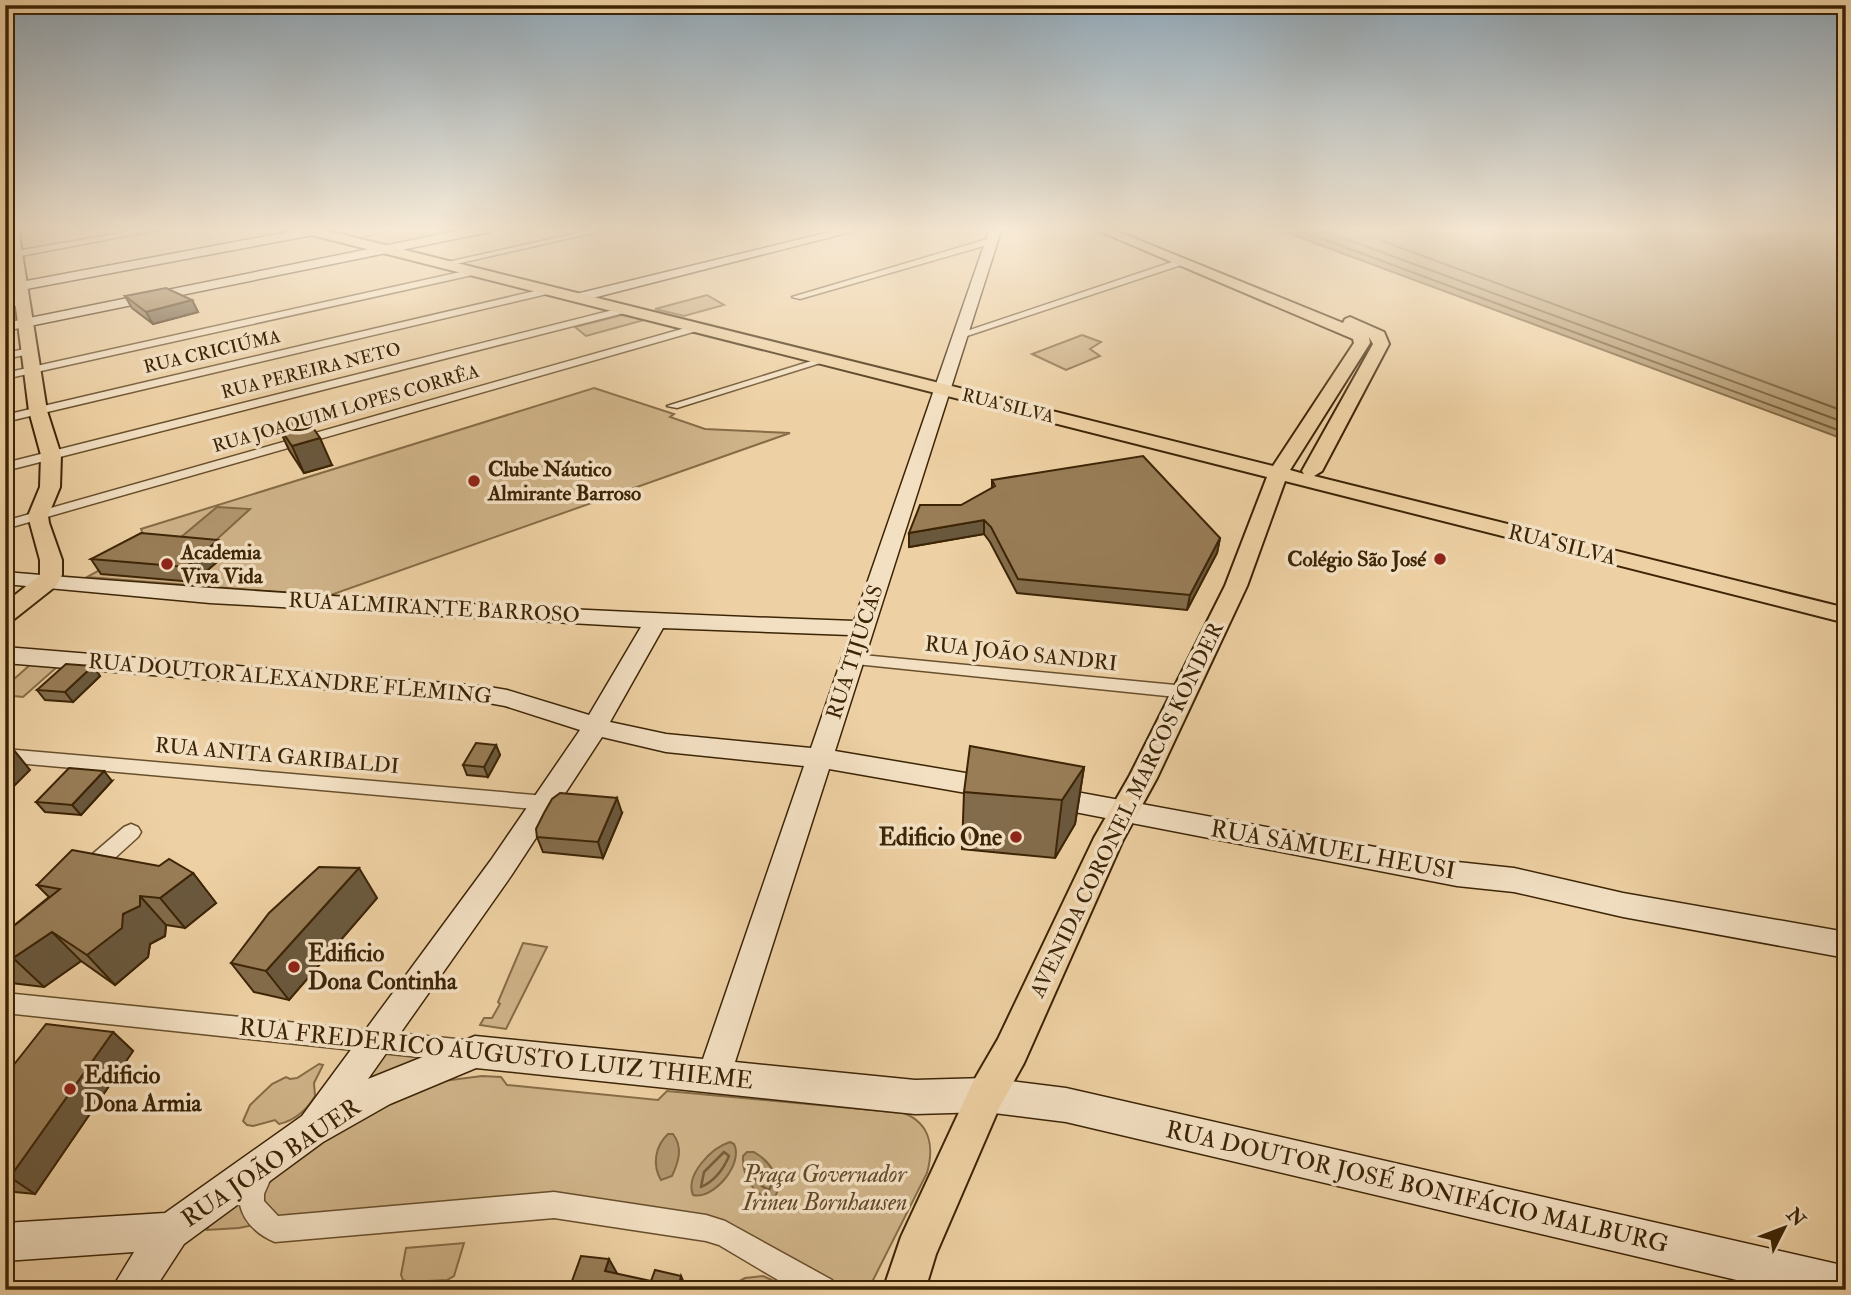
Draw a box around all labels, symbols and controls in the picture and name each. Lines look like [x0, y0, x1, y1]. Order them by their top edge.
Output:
street label: RUA CRICIÚMA [141, 325, 283, 379]
street label: RUA PEREIRA NETO [219, 338, 403, 404]
street label: RUA JOAQUIM LOPES CORRÊA [210, 359, 482, 458]
street label: RUA SILVA [959, 383, 1057, 429]
place label: Clube Náutico Almirante Barroso [487, 456, 641, 507]
marker: Clube Náutico Almirante Barroso [466, 473, 482, 489]
street label: RUA SILVA [1505, 519, 1619, 571]
place label: Academia Viva Vida [180, 539, 264, 590]
place label: Colégio São José [1287, 546, 1427, 573]
marker: Colégio São José [1432, 551, 1448, 567]
marker: Academia Viva Vida [159, 556, 175, 572]
street label: RUA TIJUCAS [821, 581, 889, 723]
street label: RUA ALMIRANTE BARROSO [288, 587, 580, 629]
street label: AVENIDA CORONEL MARCOS KONDER [1024, 617, 1230, 1003]
street label: RUA JOÃO SANDRI [924, 630, 1118, 678]
street label: RUA DOUTOR ALEXANDRE FLEMING [87, 648, 493, 710]
street label: RUA ANITA GARIBALDI [154, 732, 400, 780]
street label: RUA SAMUEL HEUSI [1208, 813, 1458, 887]
place label: Edificio One [879, 822, 1002, 853]
marker: Edificio One [1008, 829, 1024, 845]
place label: Edificio Dona Continha [308, 938, 458, 997]
marker: Edificio Dona Continha [286, 959, 302, 975]
street label: RUA FREDERICO AUGUSTO LUIZ THIEME [237, 1012, 755, 1096]
place label: Edificio Dona Armia [84, 1060, 203, 1119]
marker: Edificio Dona Armia [62, 1081, 78, 1097]
street label: RUA JOÃO BAUER [176, 1091, 367, 1234]
street label: RUA DOUTOR JOSÉ BONIFÁCIO MALBURG [1163, 1113, 1671, 1260]
park label: Praça Governador Irineu Bornhausen [741, 1159, 907, 1218]
north arrow [1750, 1194, 1820, 1264]
text: N [1781, 1202, 1811, 1232]

